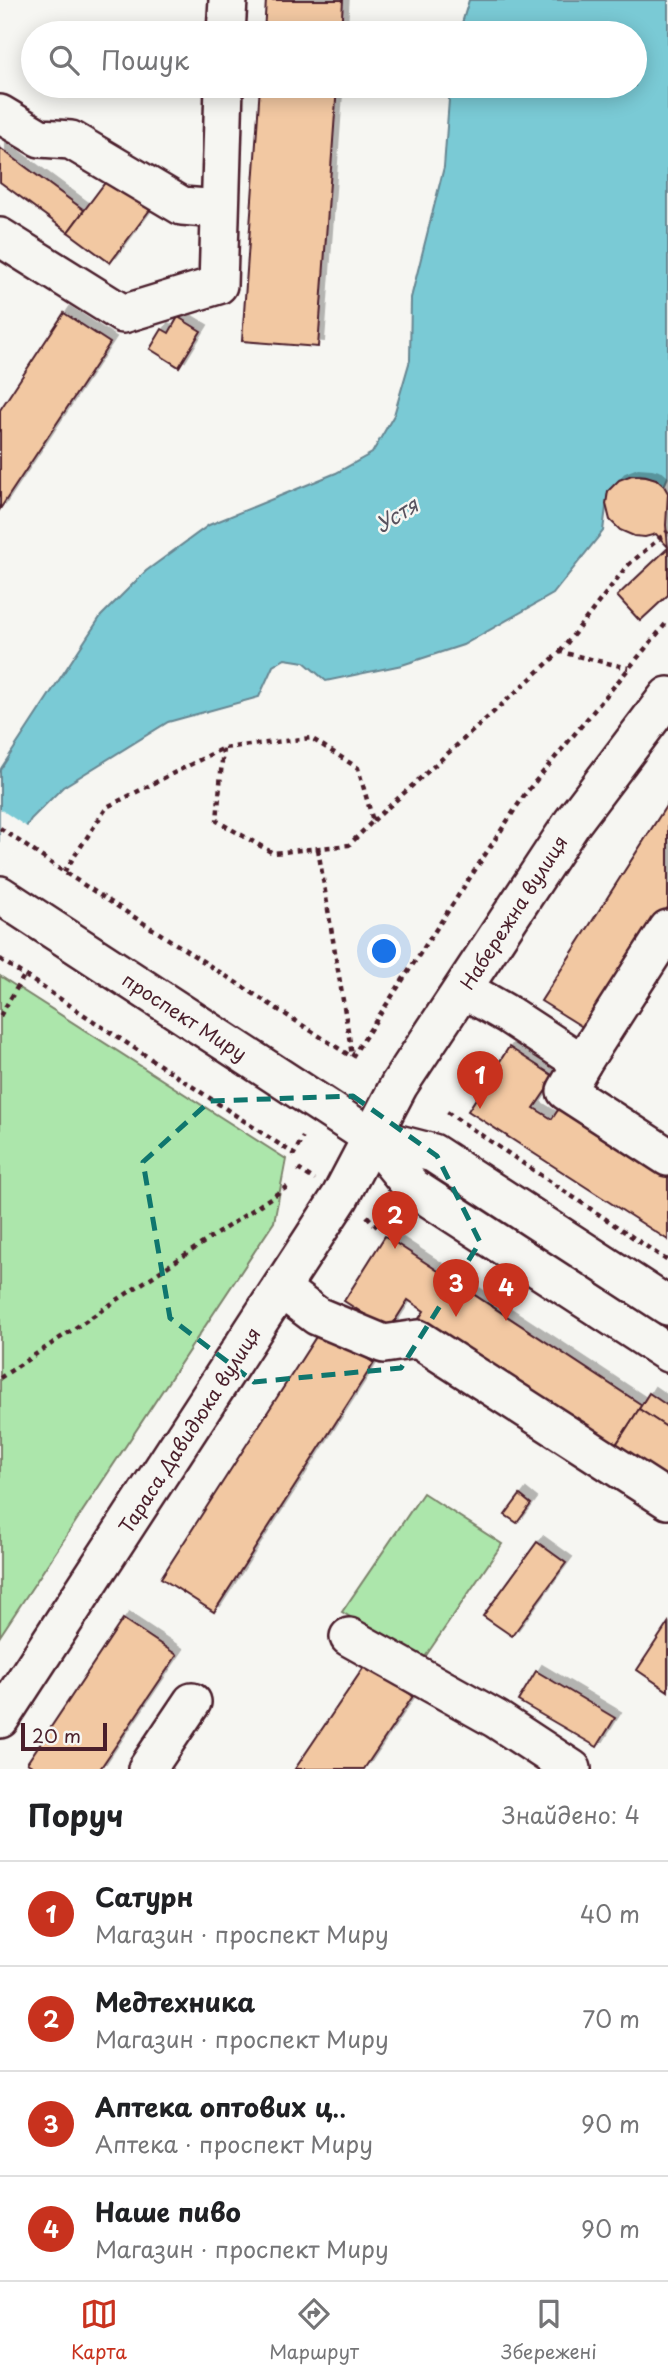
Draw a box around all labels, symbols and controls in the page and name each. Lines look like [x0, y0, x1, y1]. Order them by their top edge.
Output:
search box [21, 21, 647, 98]
text: Пошук [101, 40, 189, 79]
icon: search [45, 41, 83, 79]
water label: Устя [368, 487, 425, 540]
street label: Набережна вулиця [453, 829, 573, 995]
your location [367, 934, 401, 968]
street label: проспект Миру [117, 965, 253, 1067]
pin: 1 [457, 1051, 503, 1109]
pin: 2 [372, 1191, 418, 1249]
pin: 3 [433, 1259, 479, 1317]
pin: 4 [483, 1263, 529, 1321]
street label: Тараса Давидюка вулиця [112, 1321, 266, 1539]
scale bar [21, 1720, 107, 1752]
text: 20 m [32, 1721, 81, 1749]
text: Поруч [28, 1792, 123, 1837]
text: Знайдено: 4 [502, 1797, 640, 1832]
text: Сатурн [95, 1877, 193, 1916]
text: 1 [46, 1896, 57, 1931]
text: 40 m [580, 1896, 640, 1931]
text: Магазин · проспект Миру [95, 1916, 389, 1951]
text: Медтехника [95, 1982, 255, 2021]
text: 2 [43, 2001, 59, 2036]
text: 70 m [582, 2001, 640, 2036]
text: Магазин · проспект Миру [95, 2021, 389, 2056]
text: Аптека оптових ц‥ [95, 2087, 346, 2126]
text: 3 [43, 2106, 59, 2141]
text: 90 m [581, 2106, 640, 2141]
text: Аптека · проспект Миру [95, 2126, 373, 2161]
text: Наше пиво [95, 2192, 241, 2231]
text: 4 [43, 2211, 59, 2246]
text: 90 m [581, 2211, 640, 2246]
text: Магазин · проспект Миру [95, 2231, 389, 2266]
tab: Карта [71, 2295, 127, 2365]
tab: Маршрут [269, 2295, 359, 2365]
tab: Збережені [501, 2295, 597, 2365]

